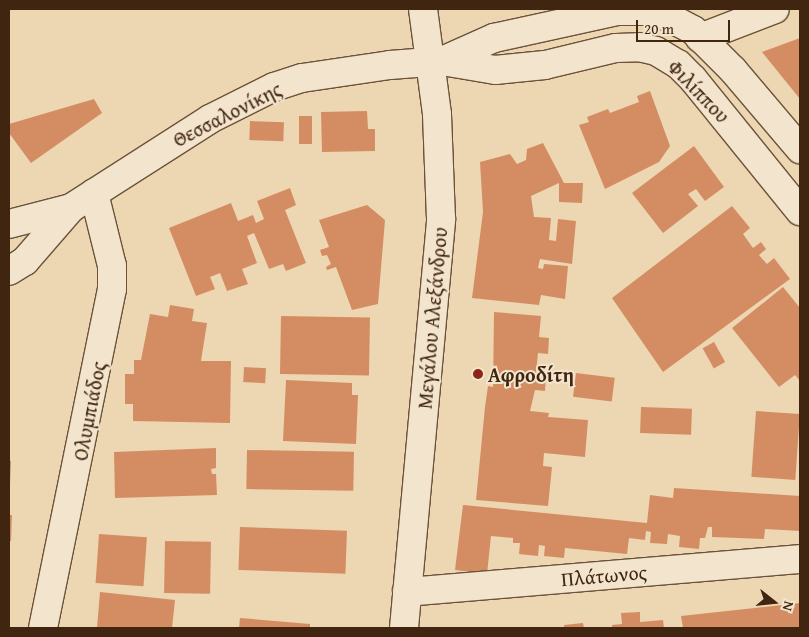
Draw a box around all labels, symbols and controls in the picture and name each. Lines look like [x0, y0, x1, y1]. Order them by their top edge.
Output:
scale bar [639, 10, 733, 42]
text: 20 m [644, 18, 674, 39]
street label: Φιλίππου [663, 54, 735, 128]
street label: Θεσσαλονίκης [169, 76, 285, 152]
street label: Μεγάλου Αλεξάνδρου [412, 226, 452, 410]
street label: Ολυμπιάδος [68, 359, 110, 463]
place label: Αφροδίτη [488, 362, 574, 386]
marker: Αφροδίτη [472, 368, 484, 380]
street label: Πλάτωνος [560, 559, 648, 591]
north arrow [749, 577, 799, 627]
text: N [778, 599, 799, 613]

